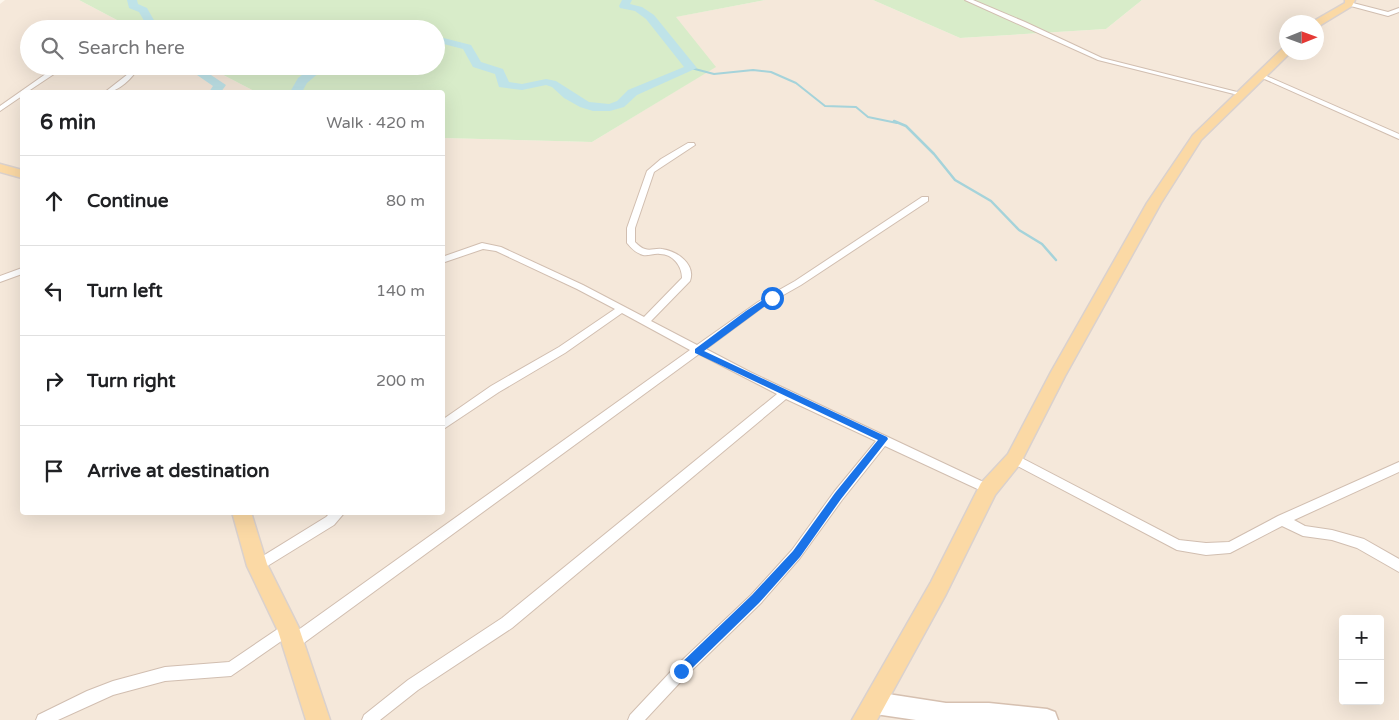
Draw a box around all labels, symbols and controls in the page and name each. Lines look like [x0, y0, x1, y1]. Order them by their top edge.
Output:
north arrow [1279, 15, 1324, 60]
search box [20, 20, 445, 75]
icon: search [38, 34, 66, 62]
text: Search here [78, 37, 185, 59]
text: 6 min [40, 110, 96, 135]
text: Walk · 420 m [326, 113, 425, 133]
icon: ahead [40, 187, 68, 215]
text: Continue [87, 190, 169, 212]
text: 80 m [386, 191, 425, 211]
icon: left [40, 277, 68, 305]
text: Turn left [87, 280, 163, 302]
text: 140 m [376, 281, 425, 301]
route start [761, 287, 784, 310]
icon: right [40, 367, 68, 395]
text: Turn right [87, 370, 175, 392]
text: 200 m [376, 371, 425, 391]
icon: arrive [40, 457, 68, 485]
text: Arrive at destination [87, 460, 270, 482]
map controls [1339, 615, 1384, 705]
button: + [1339, 615, 1384, 660]
route end [670, 660, 693, 683]
button: − [1339, 660, 1384, 705]

